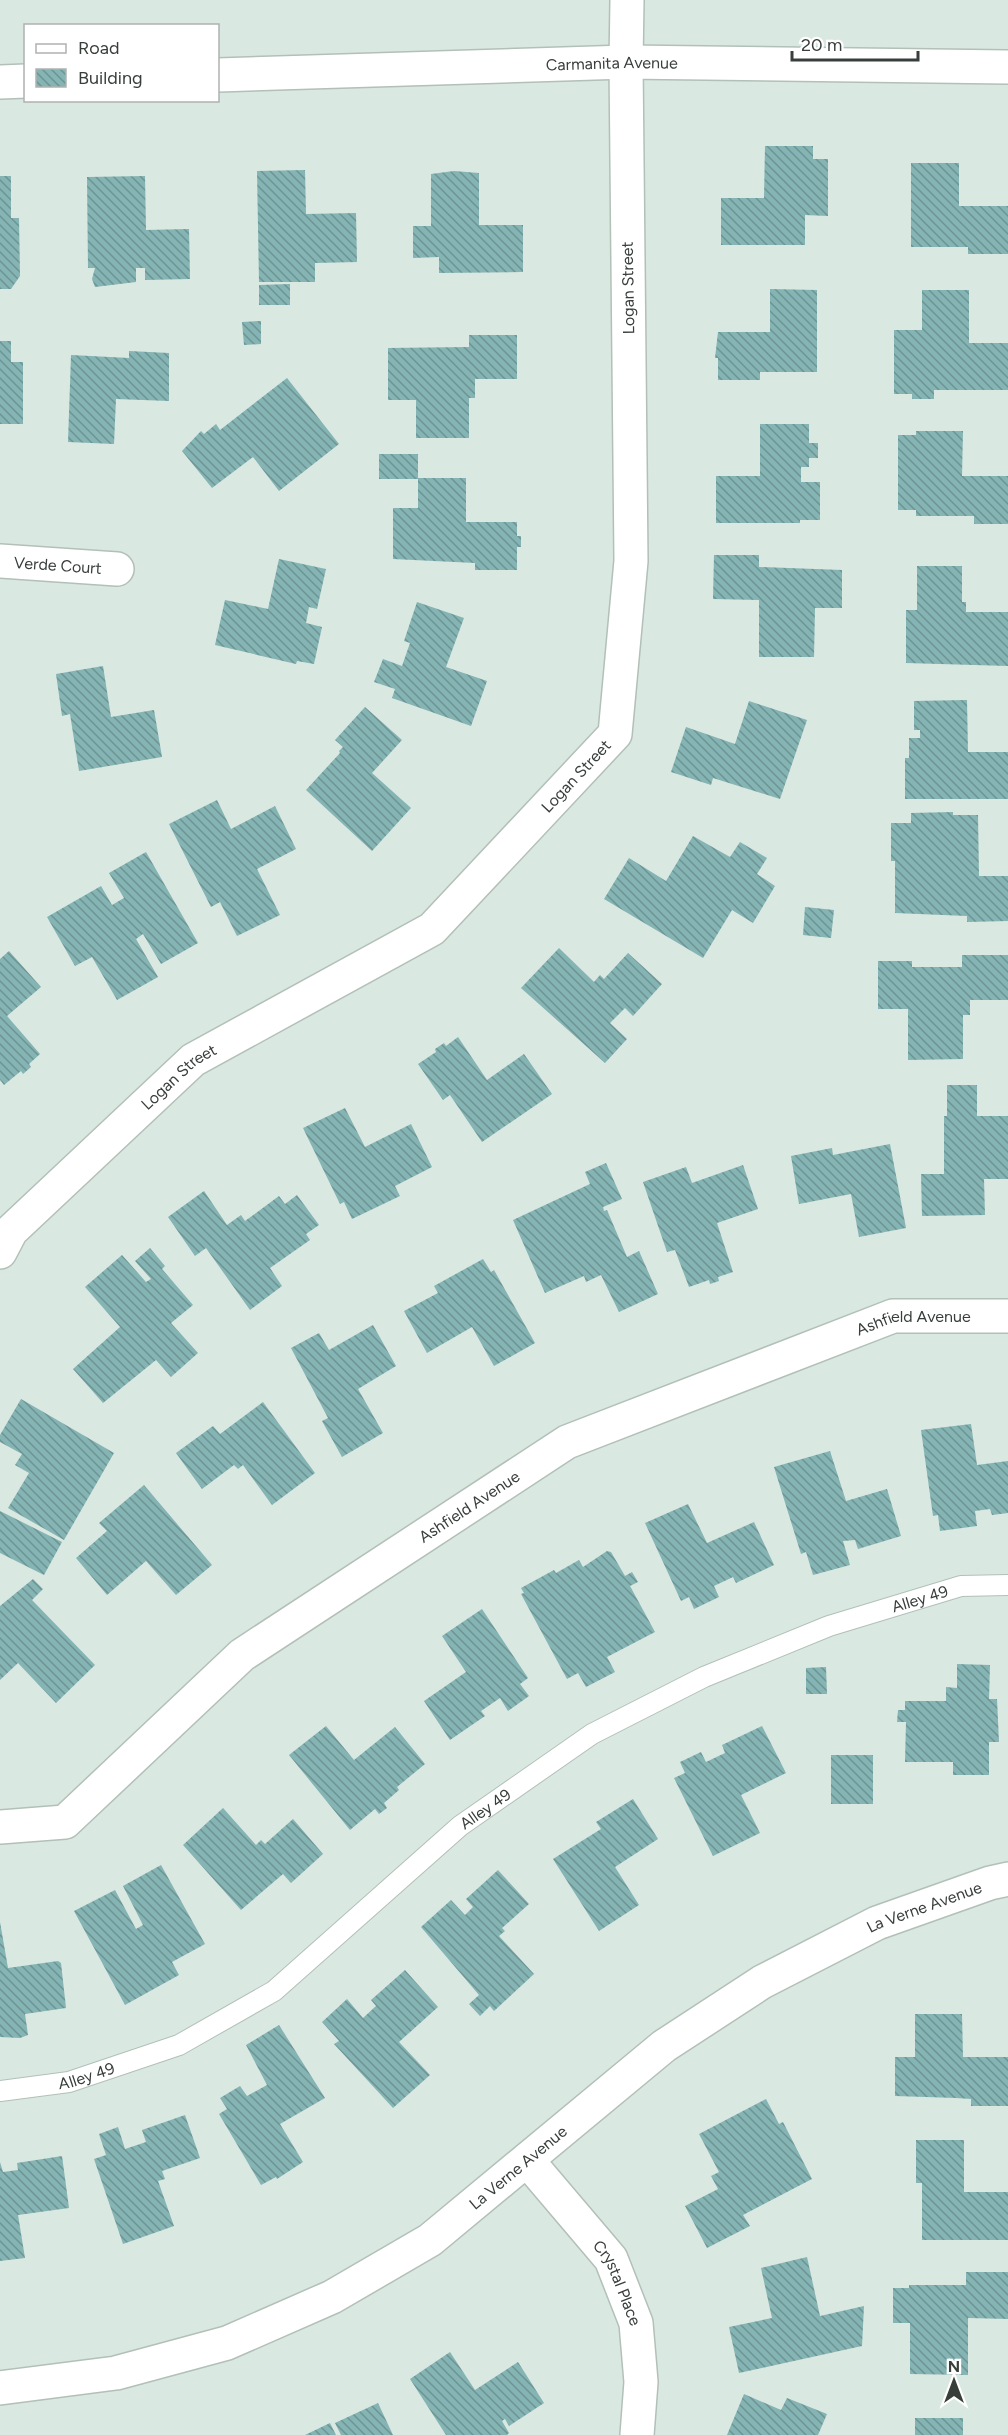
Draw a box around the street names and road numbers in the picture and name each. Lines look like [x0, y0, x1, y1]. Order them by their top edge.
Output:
street label: Carmanita Avenue [546, 52, 678, 74]
street label: Logan Street [618, 241, 638, 335]
street label: Verde Court [13, 552, 102, 577]
street label: Logan Street [537, 735, 614, 816]
street label: Logan Street [137, 1040, 220, 1113]
street label: Ashfield Avenue [853, 1307, 971, 1339]
street label: Ashfield Avenue [415, 1466, 523, 1546]
street label: Alley 49 [889, 1581, 950, 1616]
street label: Alley 49 [456, 1784, 514, 1833]
street label: La Verne Avenue [863, 1877, 984, 1936]
street label: Alley 49 [57, 2058, 117, 2093]
street label: La Verne Avenue [465, 2121, 571, 2213]
street label: Crystal Place [589, 2236, 646, 2328]

